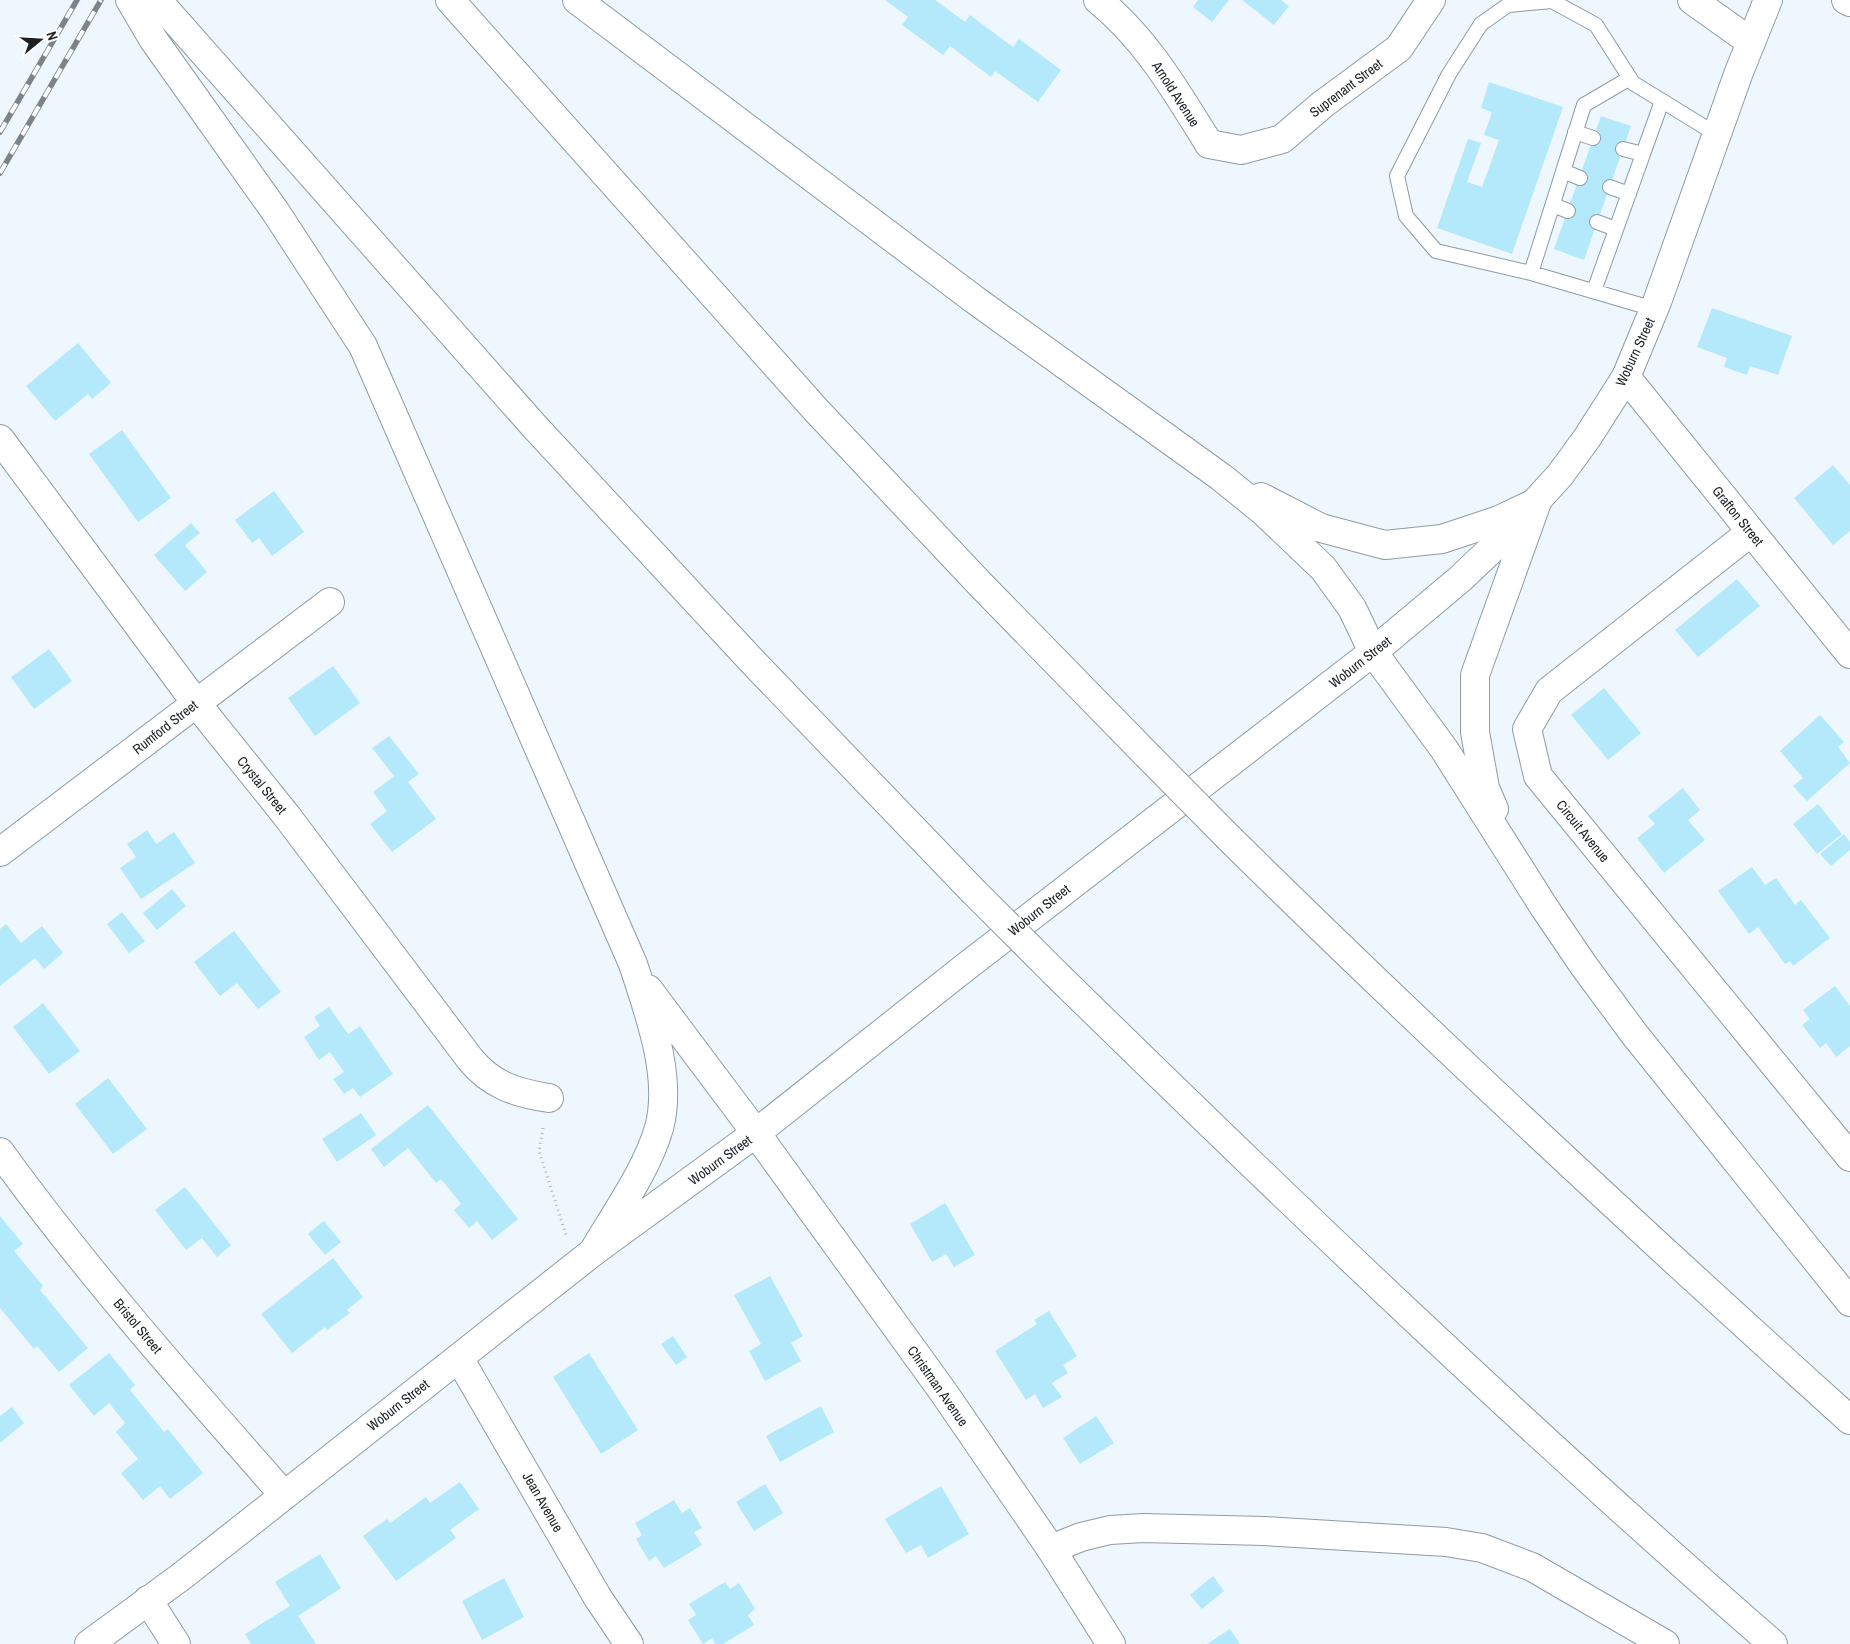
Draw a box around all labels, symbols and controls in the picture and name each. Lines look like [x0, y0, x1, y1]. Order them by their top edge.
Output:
north arrow [15, 15, 65, 65]
text: N [43, 29, 62, 43]
street label: Suprenant Street [1306, 55, 1386, 121]
street label: Arnold Avenue [1148, 57, 1204, 130]
street label: Woburn Street [1611, 315, 1659, 389]
street label: Grafton Street [1708, 482, 1768, 550]
street label: Woburn Street [1325, 632, 1395, 692]
street label: Rumford Street [129, 696, 201, 758]
street label: Crystal Street [233, 752, 291, 818]
street label: Circuit Avenue [1552, 796, 1614, 866]
street label: Woburn Street [1004, 880, 1074, 940]
street label: Woburn Street [685, 1131, 755, 1189]
street label: Bristol Street [110, 1295, 166, 1357]
street label: Christman Avenue [904, 1342, 972, 1430]
street label: Woburn Street [363, 1375, 433, 1435]
street label: Jean Avenue [519, 1469, 567, 1535]

